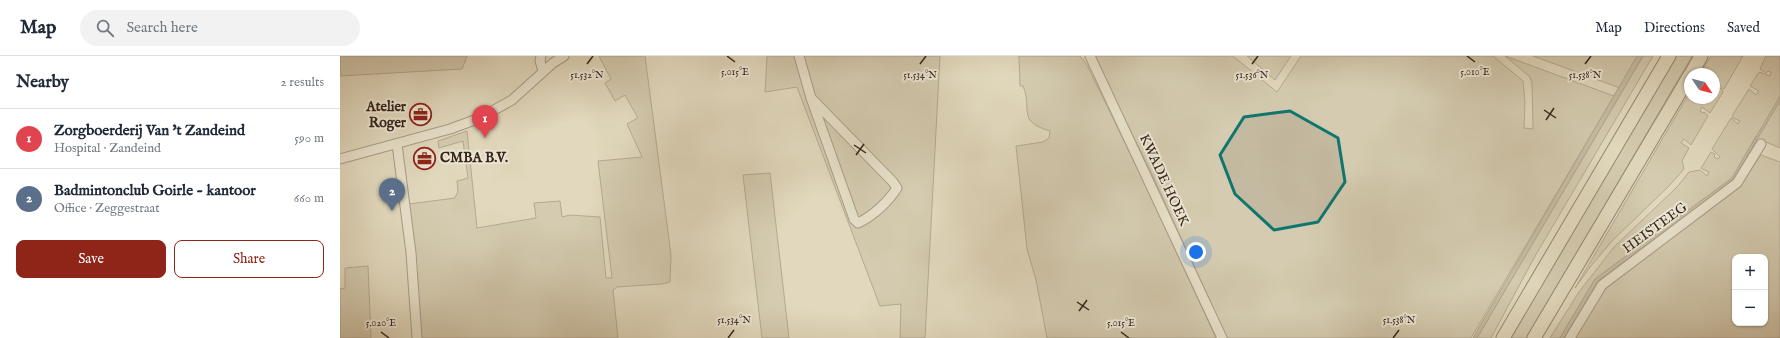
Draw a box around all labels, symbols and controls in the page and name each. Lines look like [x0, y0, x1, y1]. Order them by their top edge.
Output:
search box [80, 10, 360, 46]
text: Map [20, 16, 56, 40]
icon: search [94, 17, 116, 39]
text: Search here [126, 18, 198, 37]
text: Map [1595, 19, 1622, 37]
text: Directions [1644, 19, 1705, 37]
text: Saved [1727, 19, 1760, 37]
text: 5.015°E [721, 66, 749, 79]
text: 5.010°E [1460, 66, 1490, 79]
north arrow [1684, 68, 1720, 104]
text: 51.532°N [570, 69, 604, 82]
text: 51.534°N [903, 69, 937, 82]
text: 51.536°N [1236, 69, 1269, 82]
text: 51.538°N [1569, 69, 1602, 82]
text: Nearby [16, 72, 69, 93]
text: 2 results [280, 74, 324, 91]
place label: Atelier Roger [365, 98, 407, 132]
office icon: Atelier Roger [408, 102, 434, 128]
pin: 1 [472, 105, 498, 138]
text: Zorgboerderij Van 't Zandeind [54, 121, 245, 140]
text: 1 [27, 130, 31, 147]
text: 590 m [294, 130, 324, 147]
street label: KWADE HOEK [1135, 131, 1193, 230]
text: Hospital · Zandeind [54, 140, 161, 157]
office icon: CMBA B.V. [412, 145, 438, 171]
place label: CMBA B.V. [440, 149, 508, 167]
pin: 2 [379, 178, 405, 211]
text: Badmintonclub Goirle - kantoor [54, 181, 256, 200]
text: 2 [26, 190, 32, 207]
text: 660 m [294, 190, 324, 207]
street label: HEISTEEG [1619, 198, 1692, 258]
text: Office · Zeggestraat [54, 200, 160, 217]
button: Save [16, 240, 166, 278]
button: Share [174, 240, 324, 278]
your location [1186, 242, 1206, 262]
map controls [1732, 254, 1768, 326]
button: + [1732, 254, 1768, 290]
button: − [1732, 290, 1768, 326]
text: 51.534°N [717, 314, 751, 327]
text: 51.538°N [1383, 314, 1416, 327]
text: 5.020°E [366, 317, 396, 330]
text: 5.015°E [1107, 317, 1135, 330]

